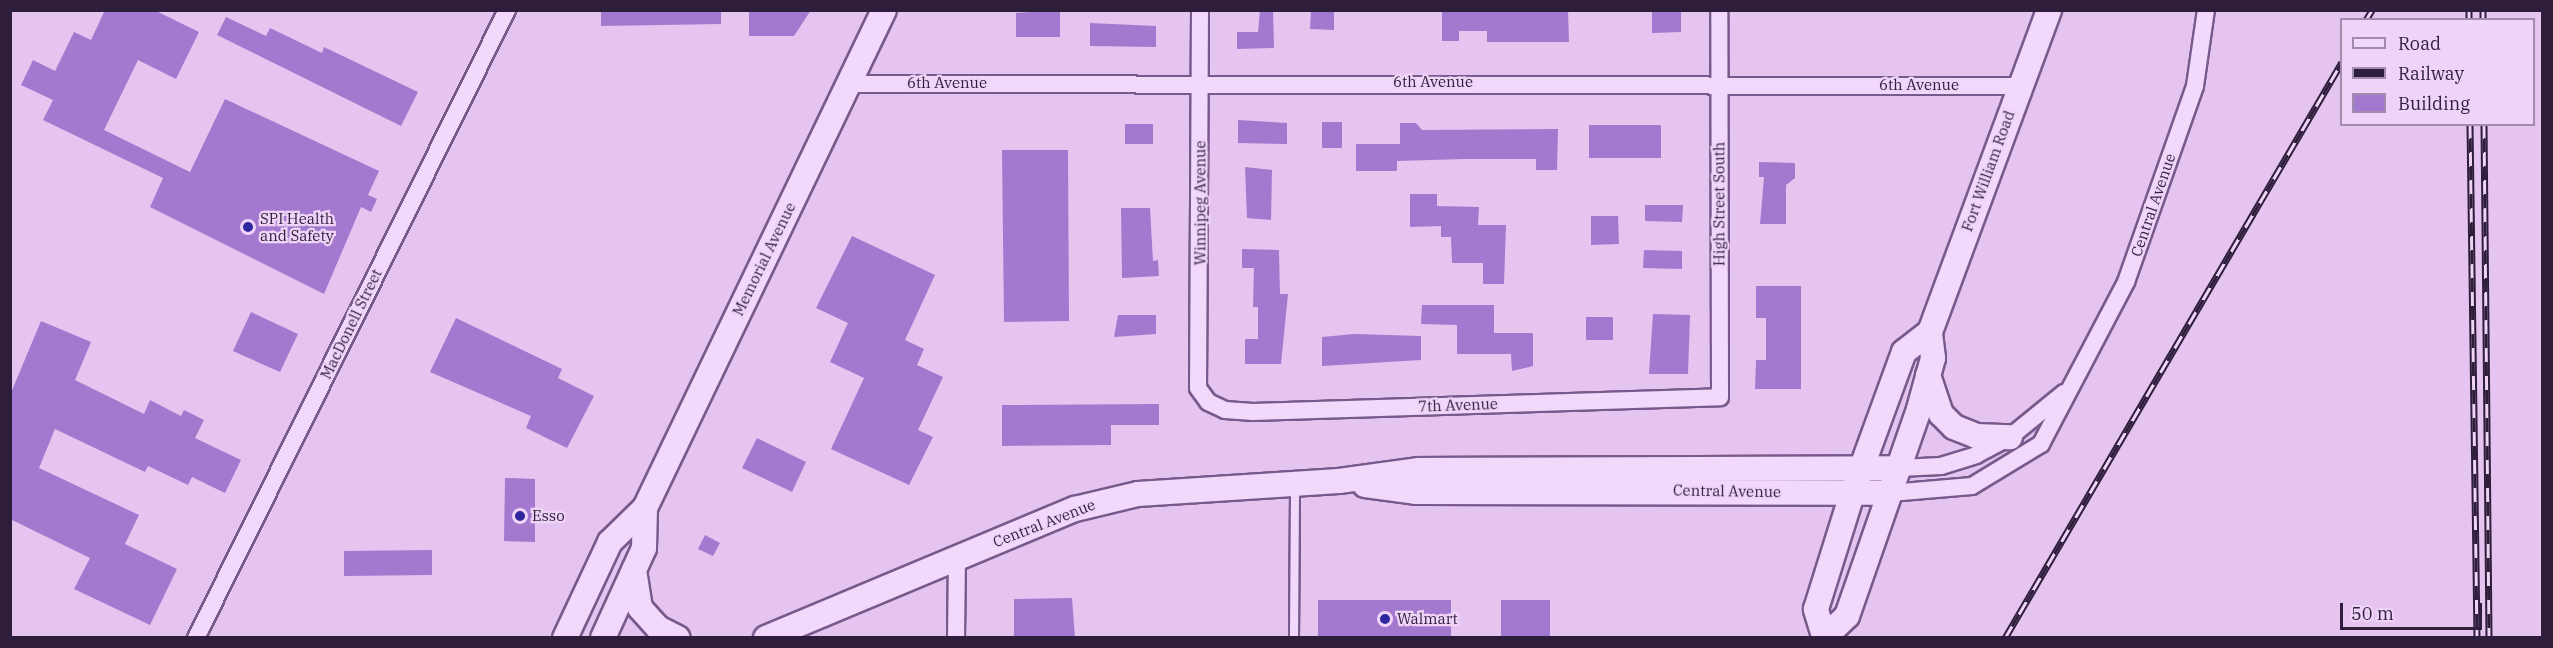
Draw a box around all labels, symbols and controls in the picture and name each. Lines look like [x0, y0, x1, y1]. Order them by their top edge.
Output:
legend [2340, 18, 2535, 126]
text: Road [2398, 32, 2441, 55]
text: Railway [2398, 62, 2464, 85]
street label: 6th Avenue [1393, 73, 1473, 91]
street label: 6th Avenue [907, 74, 987, 92]
street label: 6th Avenue [1879, 76, 1959, 94]
text: Building [2398, 92, 2470, 115]
street label: Fort William Road [1958, 108, 2018, 234]
street label: Winnipeg Avenue [1191, 141, 1209, 265]
street label: High Street South [1710, 142, 1728, 266]
street label: Central Avenue [2127, 151, 2179, 259]
street label: Memorial Avenue [729, 199, 799, 319]
place label: SPI Health and Safety [260, 209, 334, 244]
marker: SPI Health and Safety [241, 220, 255, 234]
street label: MacDonell Street [317, 266, 385, 382]
street label: 7th Avenue [1418, 395, 1498, 415]
street label: Central Avenue [1673, 481, 1781, 501]
street label: Central Avenue [990, 495, 1098, 551]
place label: Esso [532, 507, 565, 525]
marker: Esso [513, 509, 527, 523]
scale bar [2343, 591, 2486, 629]
text: 50 m [2351, 602, 2394, 625]
place label: Walmart [1397, 610, 1458, 628]
marker: Walmart [1378, 612, 1392, 626]

